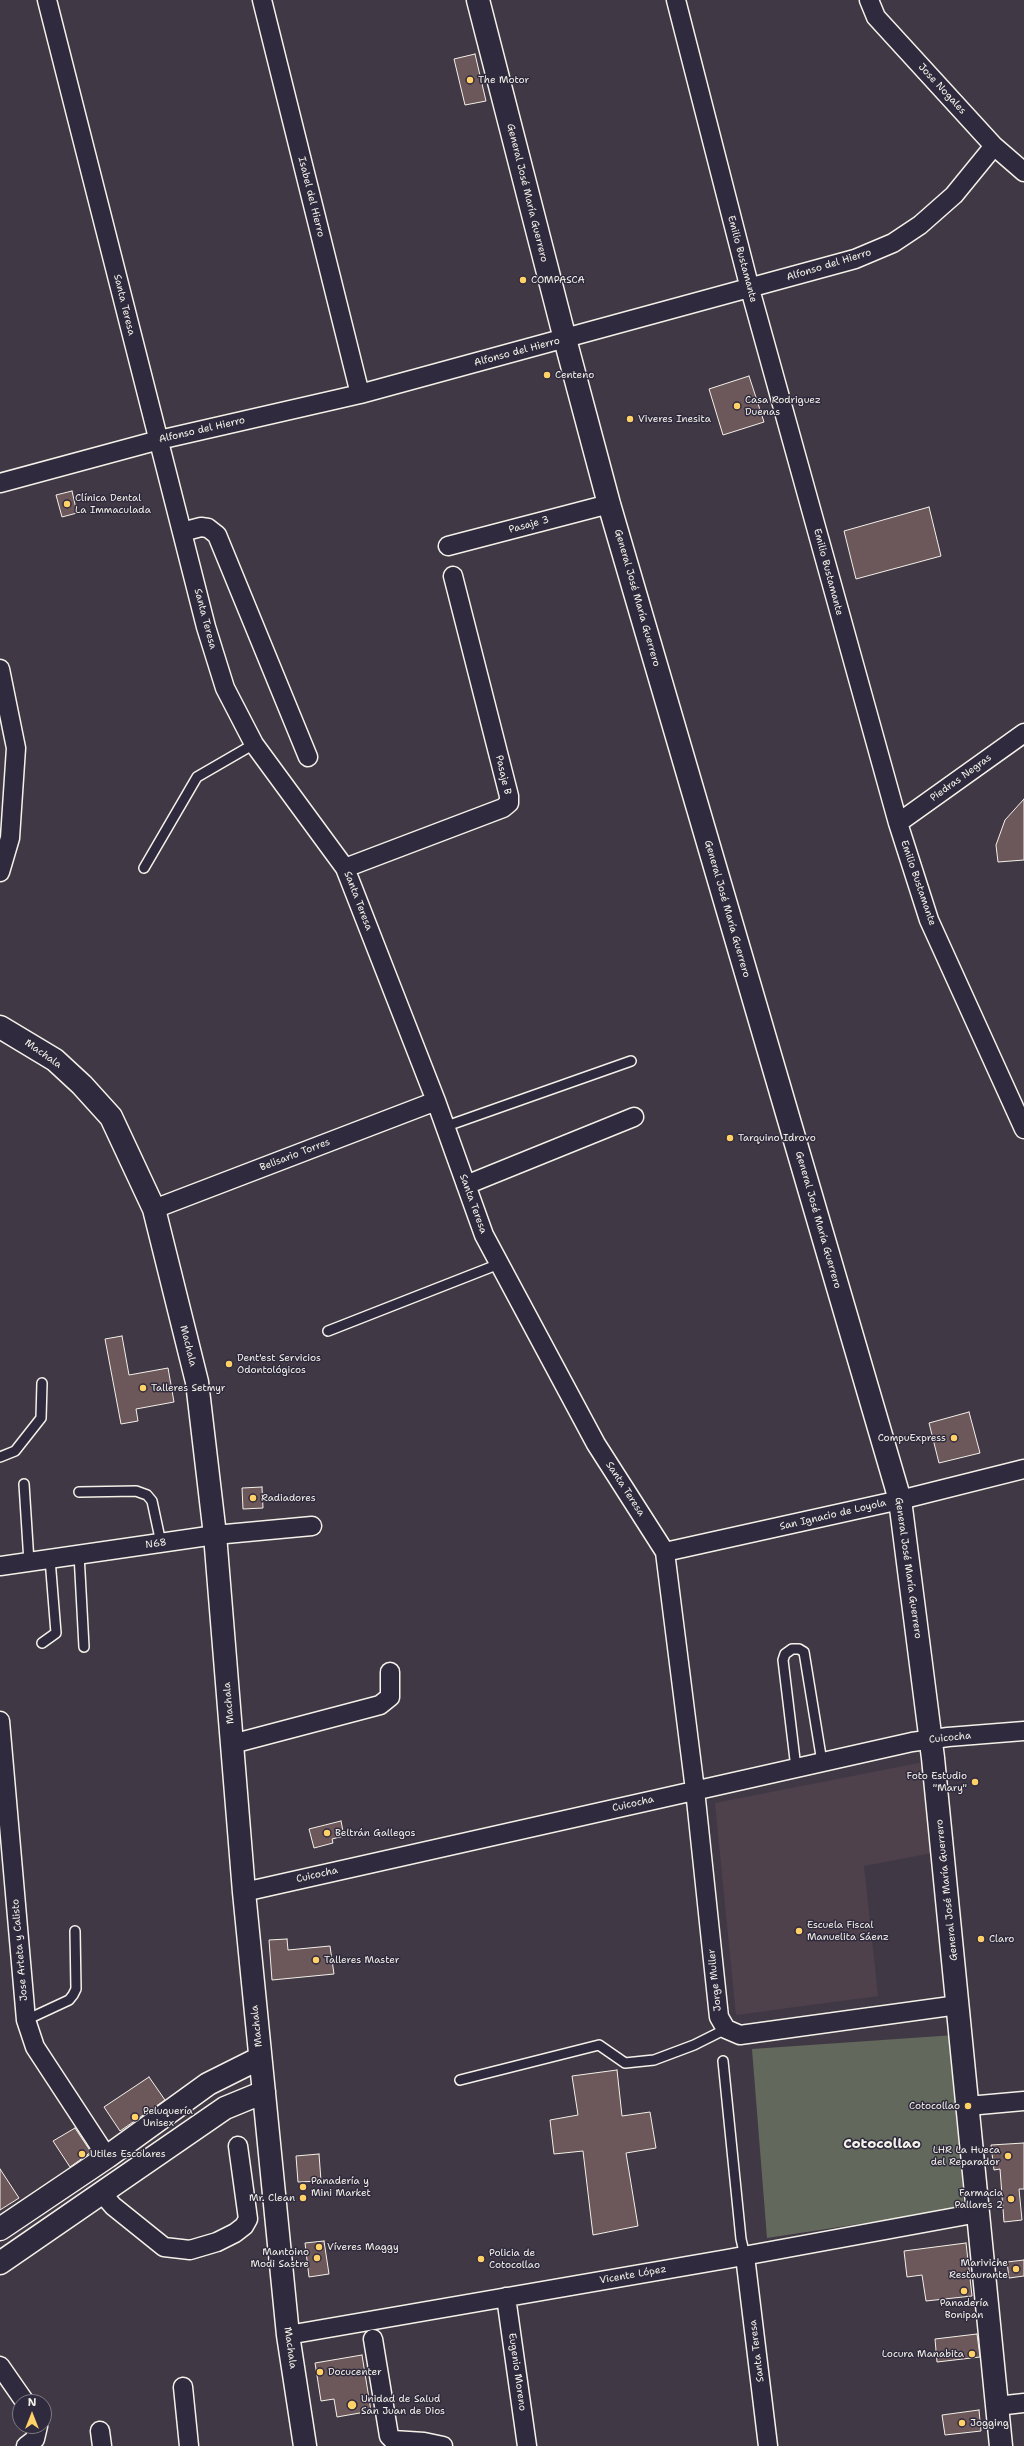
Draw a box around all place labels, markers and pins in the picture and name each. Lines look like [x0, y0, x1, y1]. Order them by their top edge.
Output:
place label: The Motor [478, 74, 529, 86]
marker: The Motor [465, 75, 475, 85]
place label: COMPASCA [531, 274, 585, 286]
marker: COMPASCA [518, 275, 528, 285]
place label: Centeno [555, 369, 594, 381]
marker: Centeno [542, 370, 552, 380]
place label: Casa Rodriguez Duenas [745, 394, 821, 418]
marker: Casa Rodriguez Duenas [732, 401, 742, 411]
place label: Viveres Inesita [638, 413, 711, 425]
marker: Viveres Inesita [625, 414, 635, 424]
place label: Clínica Dental La Immaculada [75, 492, 151, 516]
marker: Clínica Dental La Immaculada [62, 499, 72, 509]
place label: Tarquino Idrovo [738, 1132, 816, 1144]
marker: Tarquino Idrovo [725, 1133, 735, 1143]
place label: Dent'est Servicios Odontológicos [237, 1352, 321, 1376]
marker: Dent'est Servicios Odontológicos [224, 1359, 234, 1369]
place label: Talleres Setmyr [151, 1382, 226, 1394]
marker: Talleres Setmyr [138, 1383, 148, 1393]
place label: CompuExpress [878, 1432, 946, 1444]
marker: CompuExpress [949, 1433, 959, 1443]
place label: Radiadores [261, 1492, 316, 1504]
marker: Radiadores [248, 1493, 258, 1503]
place label: Foto Estudio "Mary" [907, 1770, 967, 1794]
marker: Foto Estudio "Mary" [970, 1777, 980, 1787]
place label: Beltrán Gallegos [335, 1827, 415, 1839]
marker: Beltrán Gallegos [322, 1828, 332, 1838]
place label: Escuela Fiscal Manuelita Sáenz [807, 1919, 889, 1942]
marker: Escuela Fiscal Manuelita Sáenz [794, 1926, 804, 1936]
place label: Claro [989, 1933, 1014, 1945]
marker: Claro [976, 1934, 986, 1944]
place label: Talleres Master [324, 1954, 399, 1966]
marker: Talleres Master [311, 1955, 321, 1965]
place label: Cotocollao [909, 2100, 960, 2112]
marker: Cotocollao [963, 2101, 973, 2111]
place label: Peluquería Unisex [143, 2105, 193, 2128]
marker: Peluquería Unisex [130, 2112, 140, 2122]
place label: LHR La Hueca del Reparador [931, 2144, 1000, 2168]
place label: Utiles Escolares [90, 2148, 166, 2160]
marker: Utiles Escolares [77, 2149, 87, 2159]
marker: LHR La Hueca del Reparador [1003, 2151, 1013, 2161]
place label: Panadería y Mini Market [311, 2175, 371, 2198]
marker: Panadería y Mini Market [298, 2182, 308, 2192]
place label: Farmacia Pallares 2 [954, 2187, 1003, 2210]
place label: Mr. Clean [249, 2192, 295, 2204]
marker: Mr. Clean [298, 2193, 308, 2203]
marker: Farmacia Pallares 2 [1006, 2194, 1016, 2204]
place label: Víveres Maggy [327, 2241, 399, 2253]
marker: Víveres Maggy [314, 2242, 324, 2252]
place label: Mantoino Modi Sastre [250, 2246, 309, 2270]
place label: Policia de Cotocollao [489, 2247, 540, 2270]
marker: Mantoino Modi Sastre [312, 2253, 322, 2263]
marker: Policia de Cotocollao [476, 2254, 486, 2264]
place label: Mariviche Restaurante [949, 2257, 1008, 2280]
marker: Mariviche Restaurante [1011, 2264, 1021, 2274]
marker: Panadería Bonipan [959, 2286, 969, 2296]
place label: Panadería Bonipan [940, 2297, 988, 2320]
place label: Locura Manabita [882, 2348, 964, 2360]
marker: Locura Manabita [967, 2349, 977, 2359]
place label: Docucenter [328, 2366, 382, 2378]
marker: Docucenter [315, 2367, 325, 2377]
place label: Unidad de Salud San Juan de Dios [361, 2393, 445, 2416]
marker: Unidad de Salud San Juan de Dios [346, 2399, 358, 2411]
place label: Jogging [970, 2417, 1009, 2429]
marker: Jogging [957, 2418, 967, 2428]

